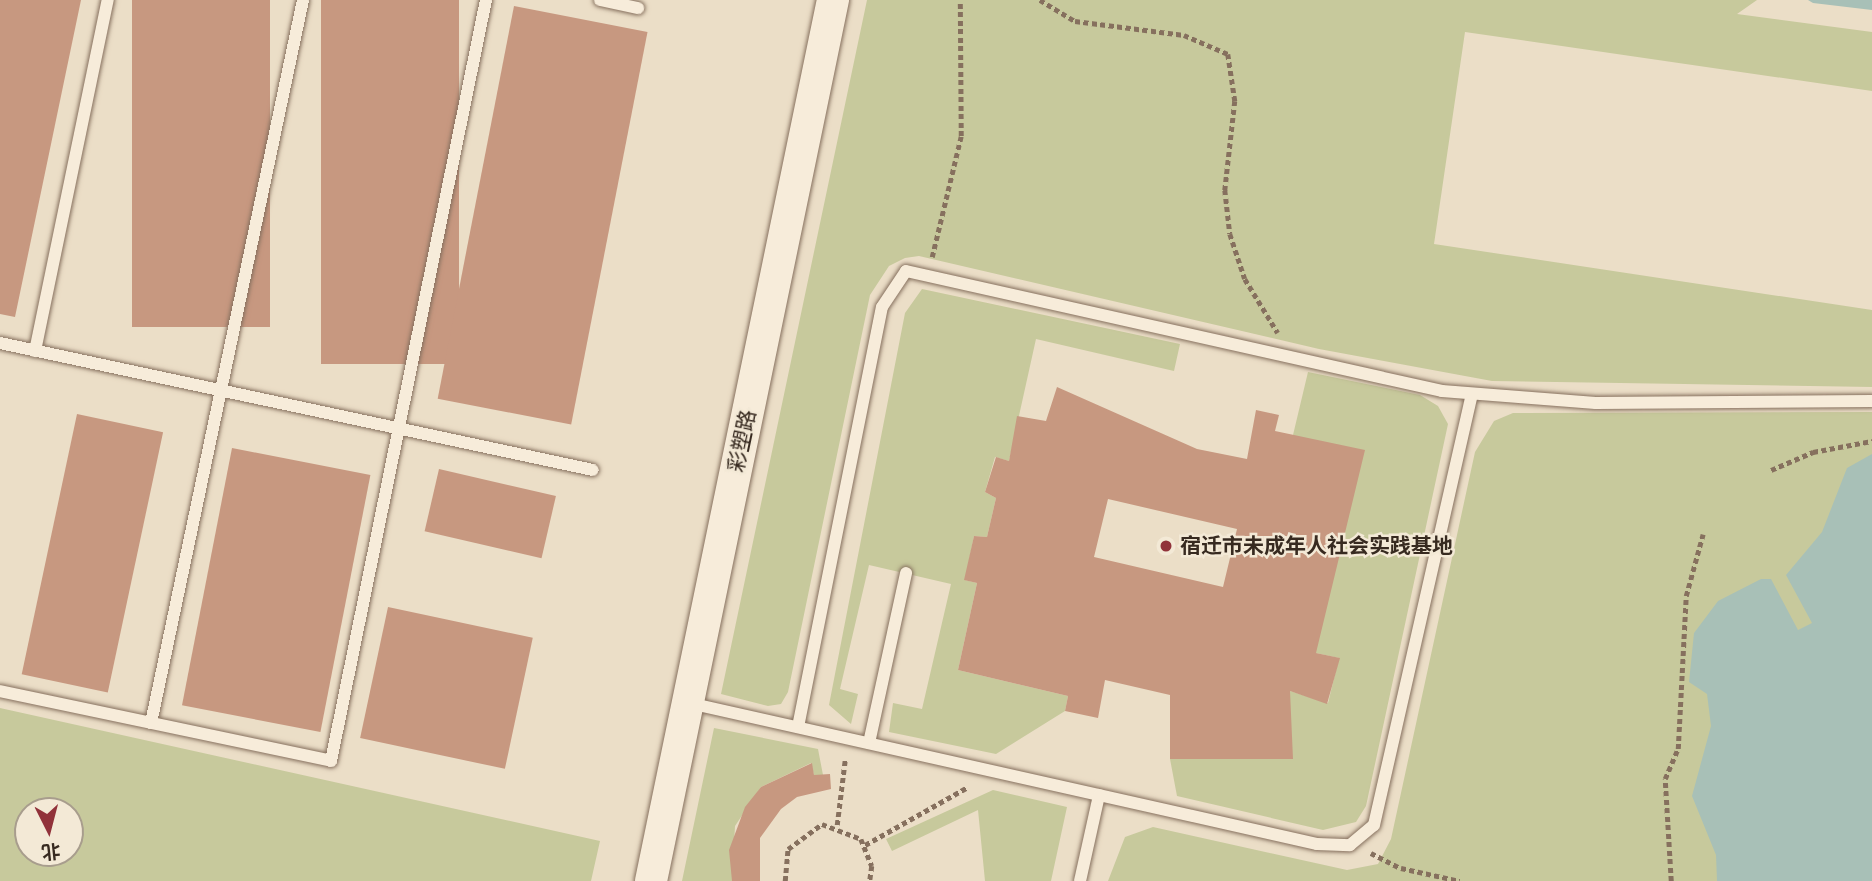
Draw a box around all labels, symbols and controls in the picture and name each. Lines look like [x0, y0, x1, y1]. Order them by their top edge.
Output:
street label: 彩塑路 [723, 408, 761, 474]
place label: 宿迁市未成年人社会实践基地 [1180, 533, 1453, 559]
marker: 宿迁市未成年人社会实践基地 [1158, 538, 1174, 554]
north arrow [14, 797, 84, 867]
text: 北 [40, 839, 62, 864]

